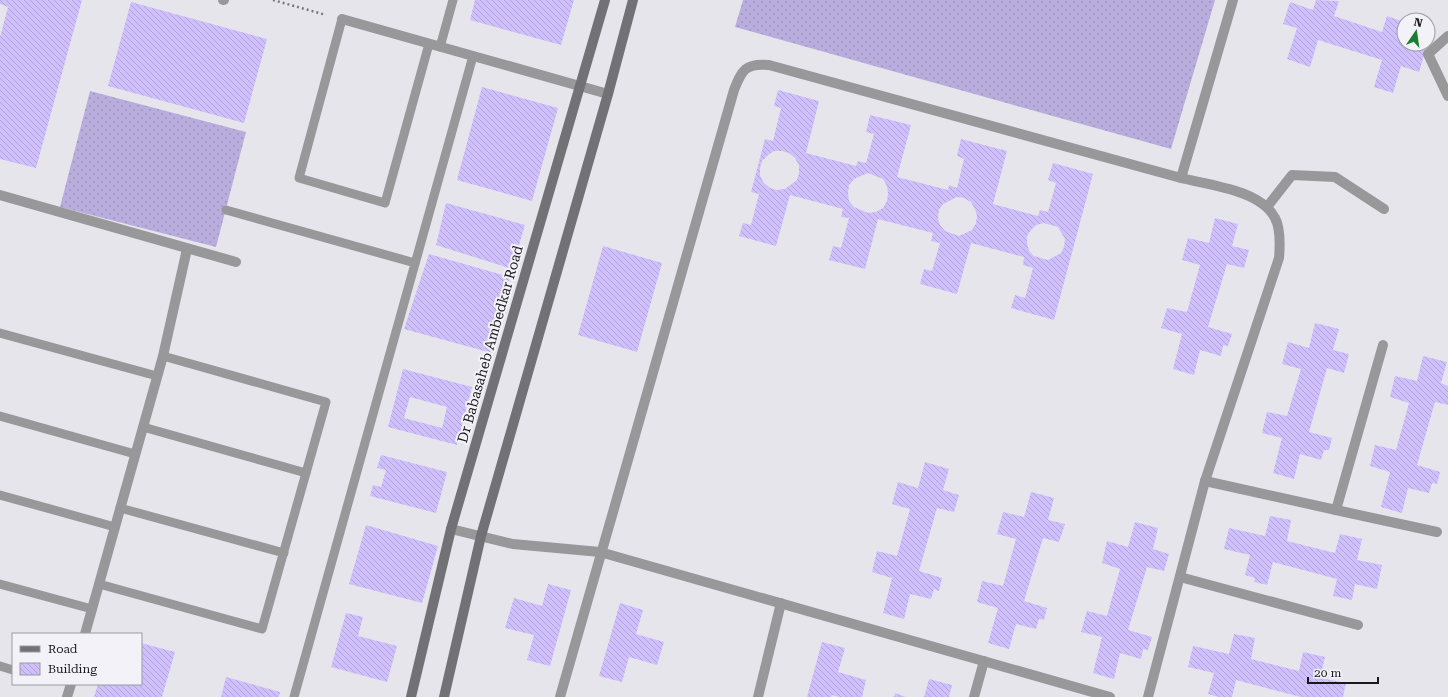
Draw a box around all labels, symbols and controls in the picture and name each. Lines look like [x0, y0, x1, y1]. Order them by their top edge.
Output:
north arrow [1396, 12, 1436, 52]
text: N [1413, 15, 1424, 30]
street label: Dr Babasaheb Ambedkar Road [454, 243, 526, 445]
legend [12, 633, 142, 685]
text: Road [48, 642, 78, 656]
scale bar [1308, 659, 1378, 685]
text: Building [48, 662, 97, 676]
text: 20 m [1314, 666, 1341, 680]

